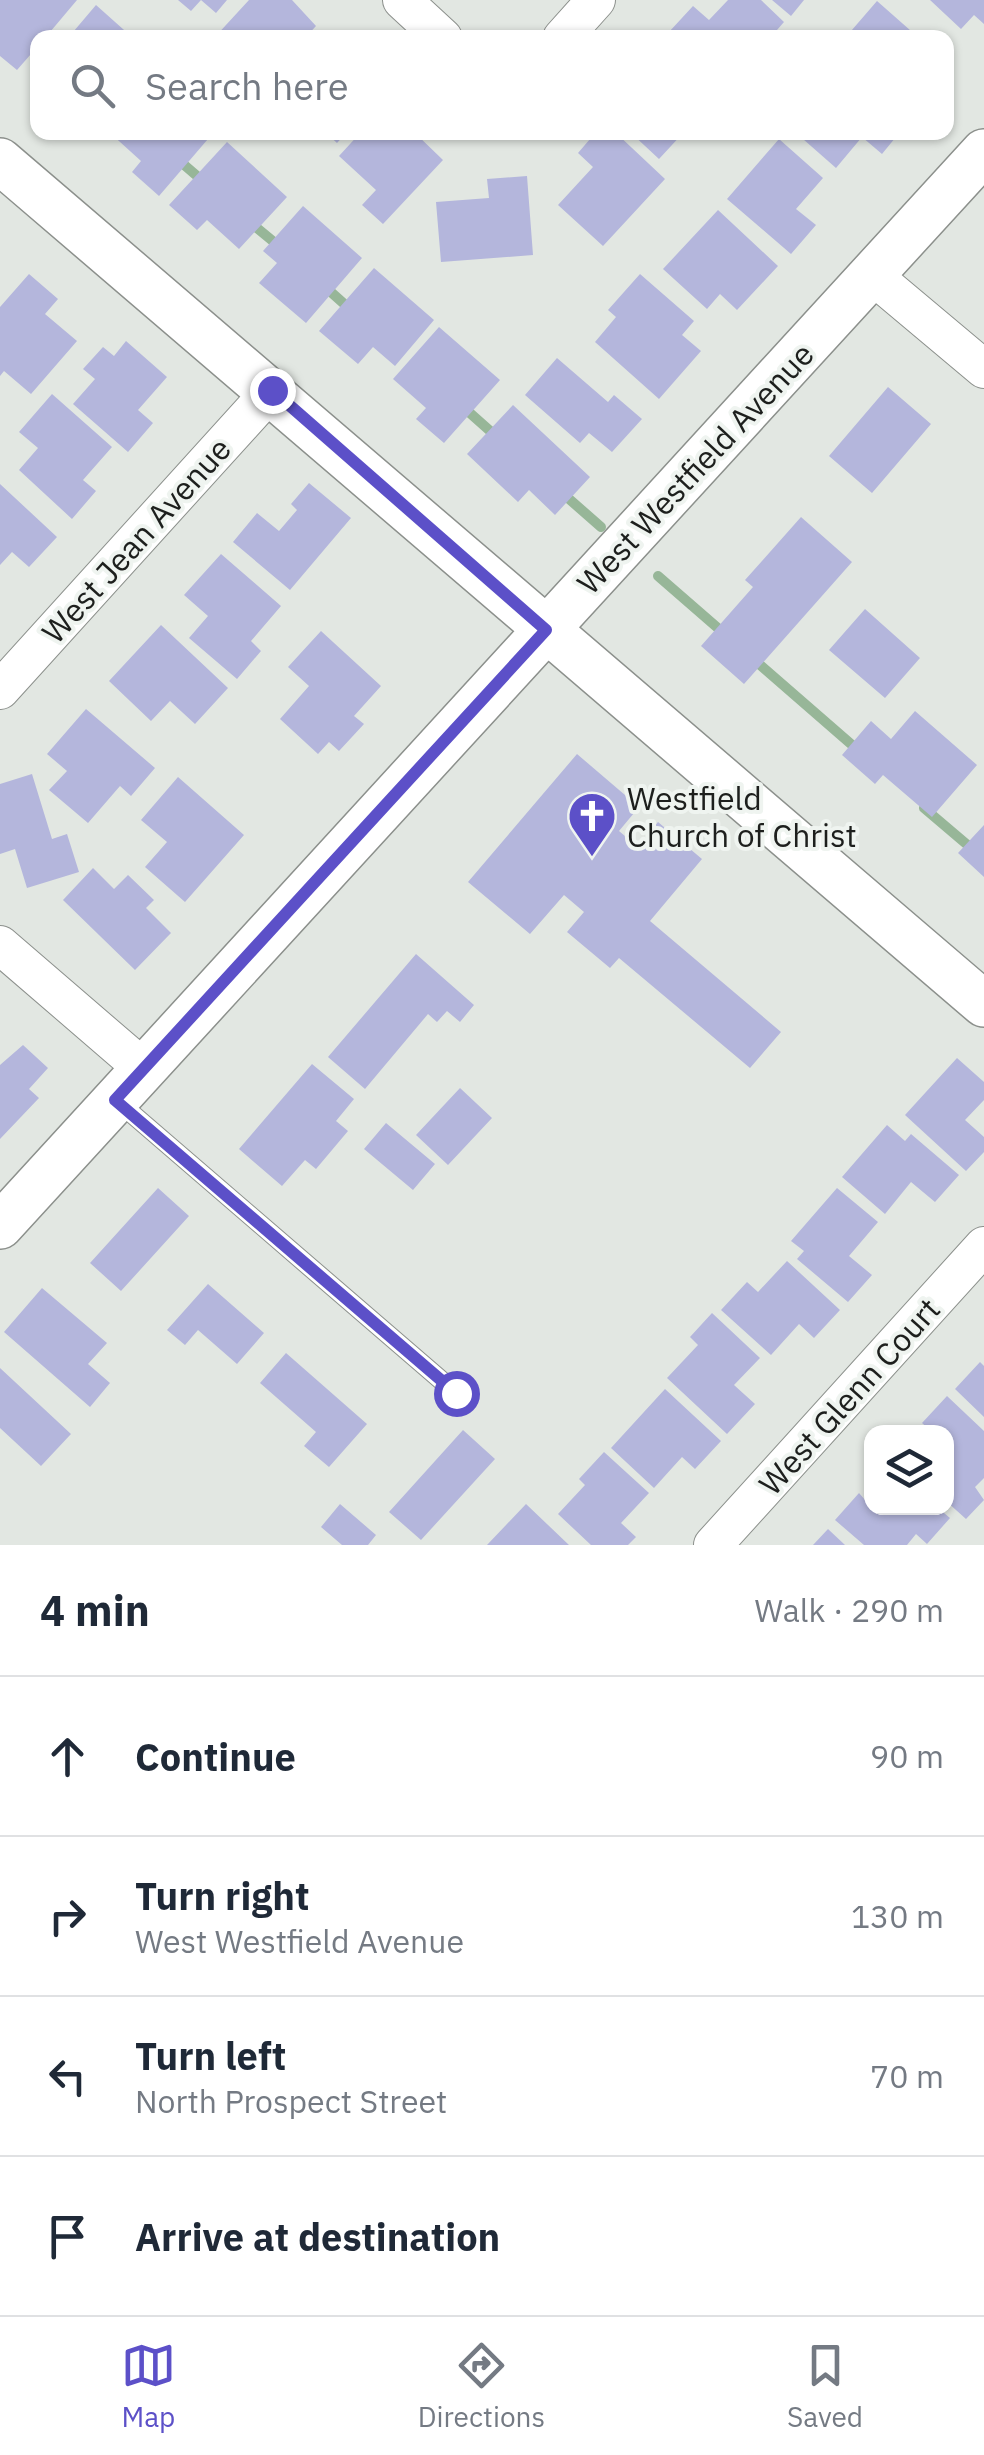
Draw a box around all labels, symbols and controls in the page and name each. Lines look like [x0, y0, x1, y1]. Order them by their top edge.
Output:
search box [30, 30, 954, 140]
icon: search [65, 58, 120, 113]
text: Search here [145, 61, 349, 110]
street label: West Westfield Avenue [567, 333, 823, 603]
route end [250, 368, 296, 414]
street label: West Jean Avenue [32, 428, 240, 652]
place label: Westfield Church of Christ [627, 777, 857, 856]
church icon: Westfield Church of Christ [566, 790, 618, 858]
street label: West Glenn Court [749, 1289, 949, 1503]
route start [434, 1371, 480, 1417]
map controls [864, 1425, 954, 1515]
button: layers [864, 1425, 954, 1515]
text: 4 min [40, 1583, 150, 1638]
text: Walk · 290 m [755, 1589, 944, 1631]
icon: ahead [40, 1729, 95, 1784]
text: Continue [135, 1732, 296, 1781]
text: 90 m [870, 1735, 944, 1777]
text: Turn right [135, 1871, 310, 1920]
icon: right [40, 1889, 95, 1944]
text: 130 m [851, 1895, 944, 1937]
text: West Westfield Avenue [135, 1920, 464, 1962]
text: Turn left [135, 2031, 286, 2080]
icon: left [40, 2049, 95, 2104]
text: 70 m [870, 2055, 944, 2097]
text: North Prospect Street [135, 2080, 447, 2122]
icon: arrive [40, 2209, 95, 2264]
text: Arrive at destination [135, 2212, 500, 2261]
tab: Map [121, 2338, 176, 2435]
tab: Directions [418, 2338, 545, 2435]
tab: Saved [787, 2338, 863, 2435]

